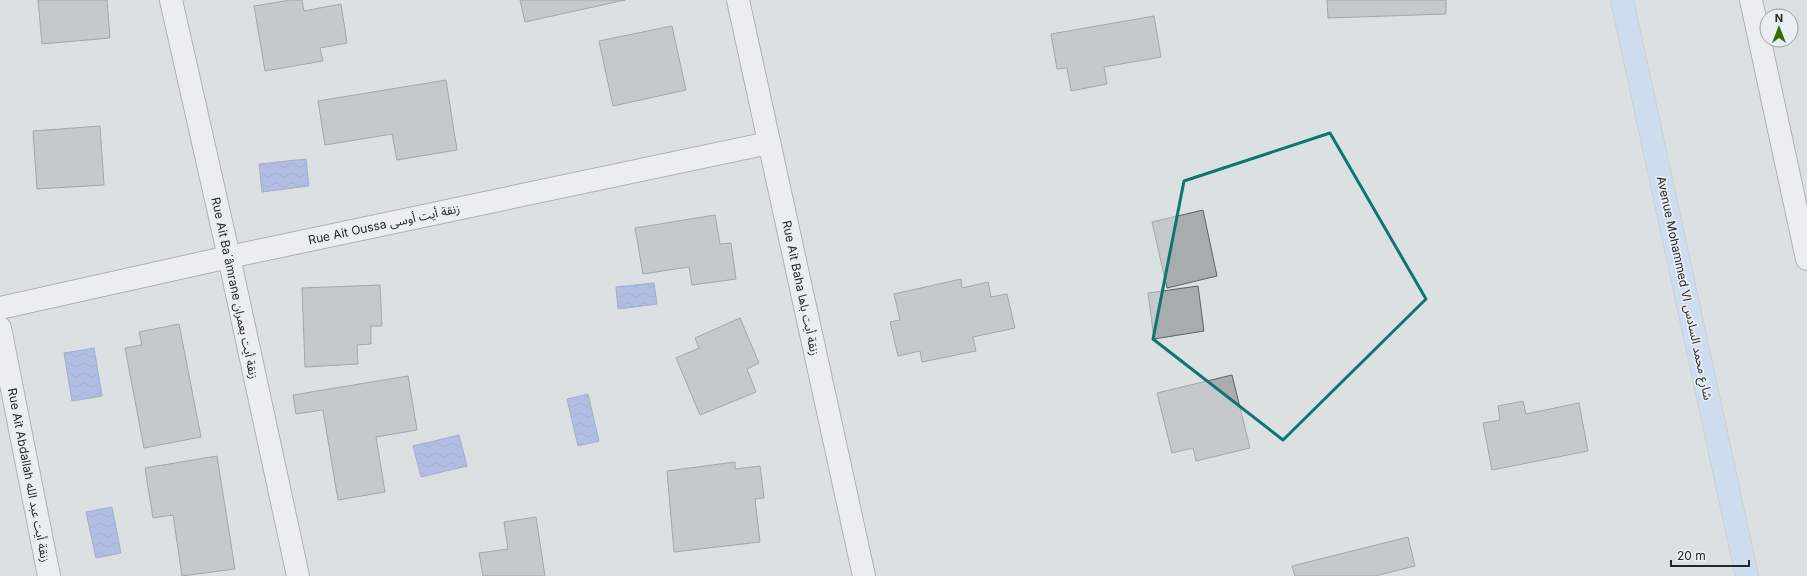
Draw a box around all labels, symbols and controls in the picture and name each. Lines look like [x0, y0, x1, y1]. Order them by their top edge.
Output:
north arrow [1759, 8, 1799, 48]
text: N [1775, 11, 1783, 25]
street label: Avenue Mohammed VI شارع محمد السادس [1652, 175, 1716, 402]
street label: Rue Ait Ba´âmrane زنقة أيت بعمران [208, 196, 262, 380]
street label: Rue Ait Oussa زنقة أيت أوسى [307, 201, 461, 247]
street label: Rue Ait Baha زنقة أيت باها [779, 219, 823, 357]
street label: Rue Ait Abdallah زنقة أيت عبد الله [5, 387, 53, 563]
scale bar [1671, 542, 1749, 568]
text: 20 m [1677, 548, 1706, 563]

